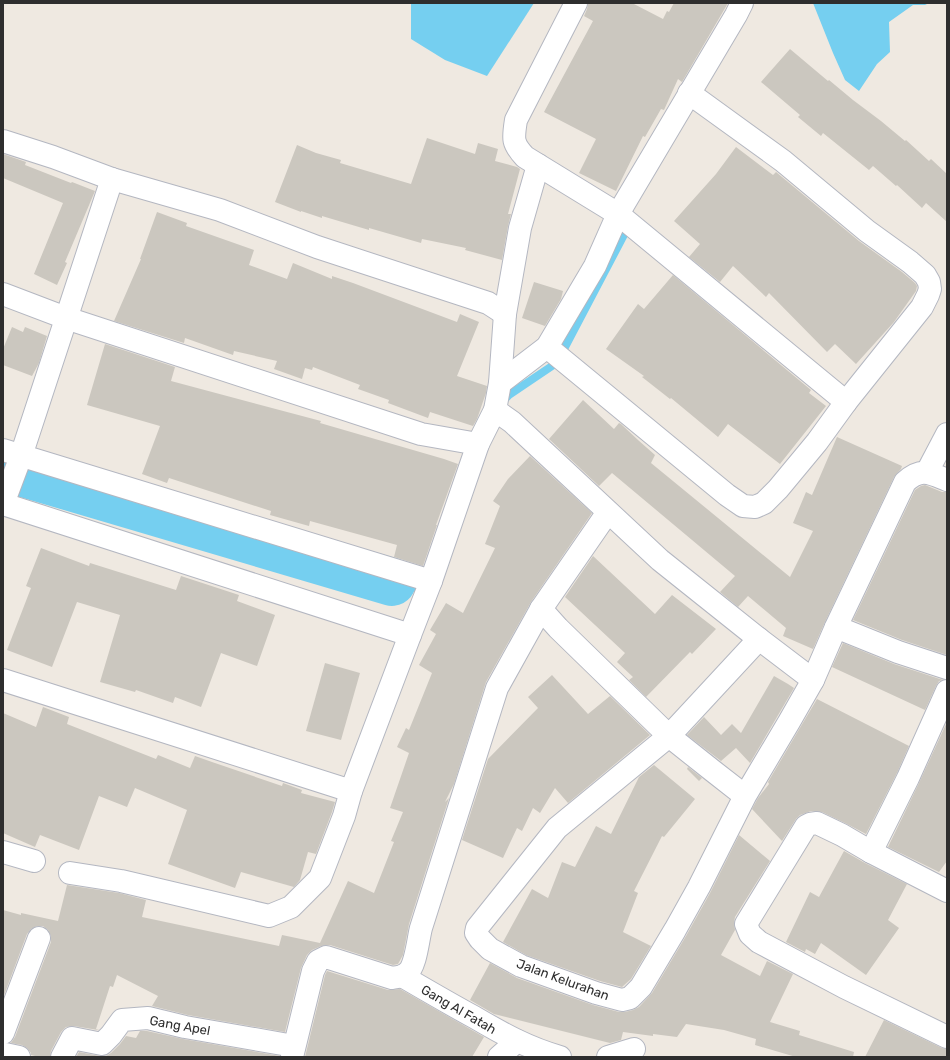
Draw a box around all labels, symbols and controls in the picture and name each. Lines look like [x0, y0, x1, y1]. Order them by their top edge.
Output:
street label: Jalan Kelurahan [514, 956, 611, 1003]
street label: Gang Al Fatah [418, 982, 499, 1038]
street label: Gang Apel [148, 1013, 211, 1039]

